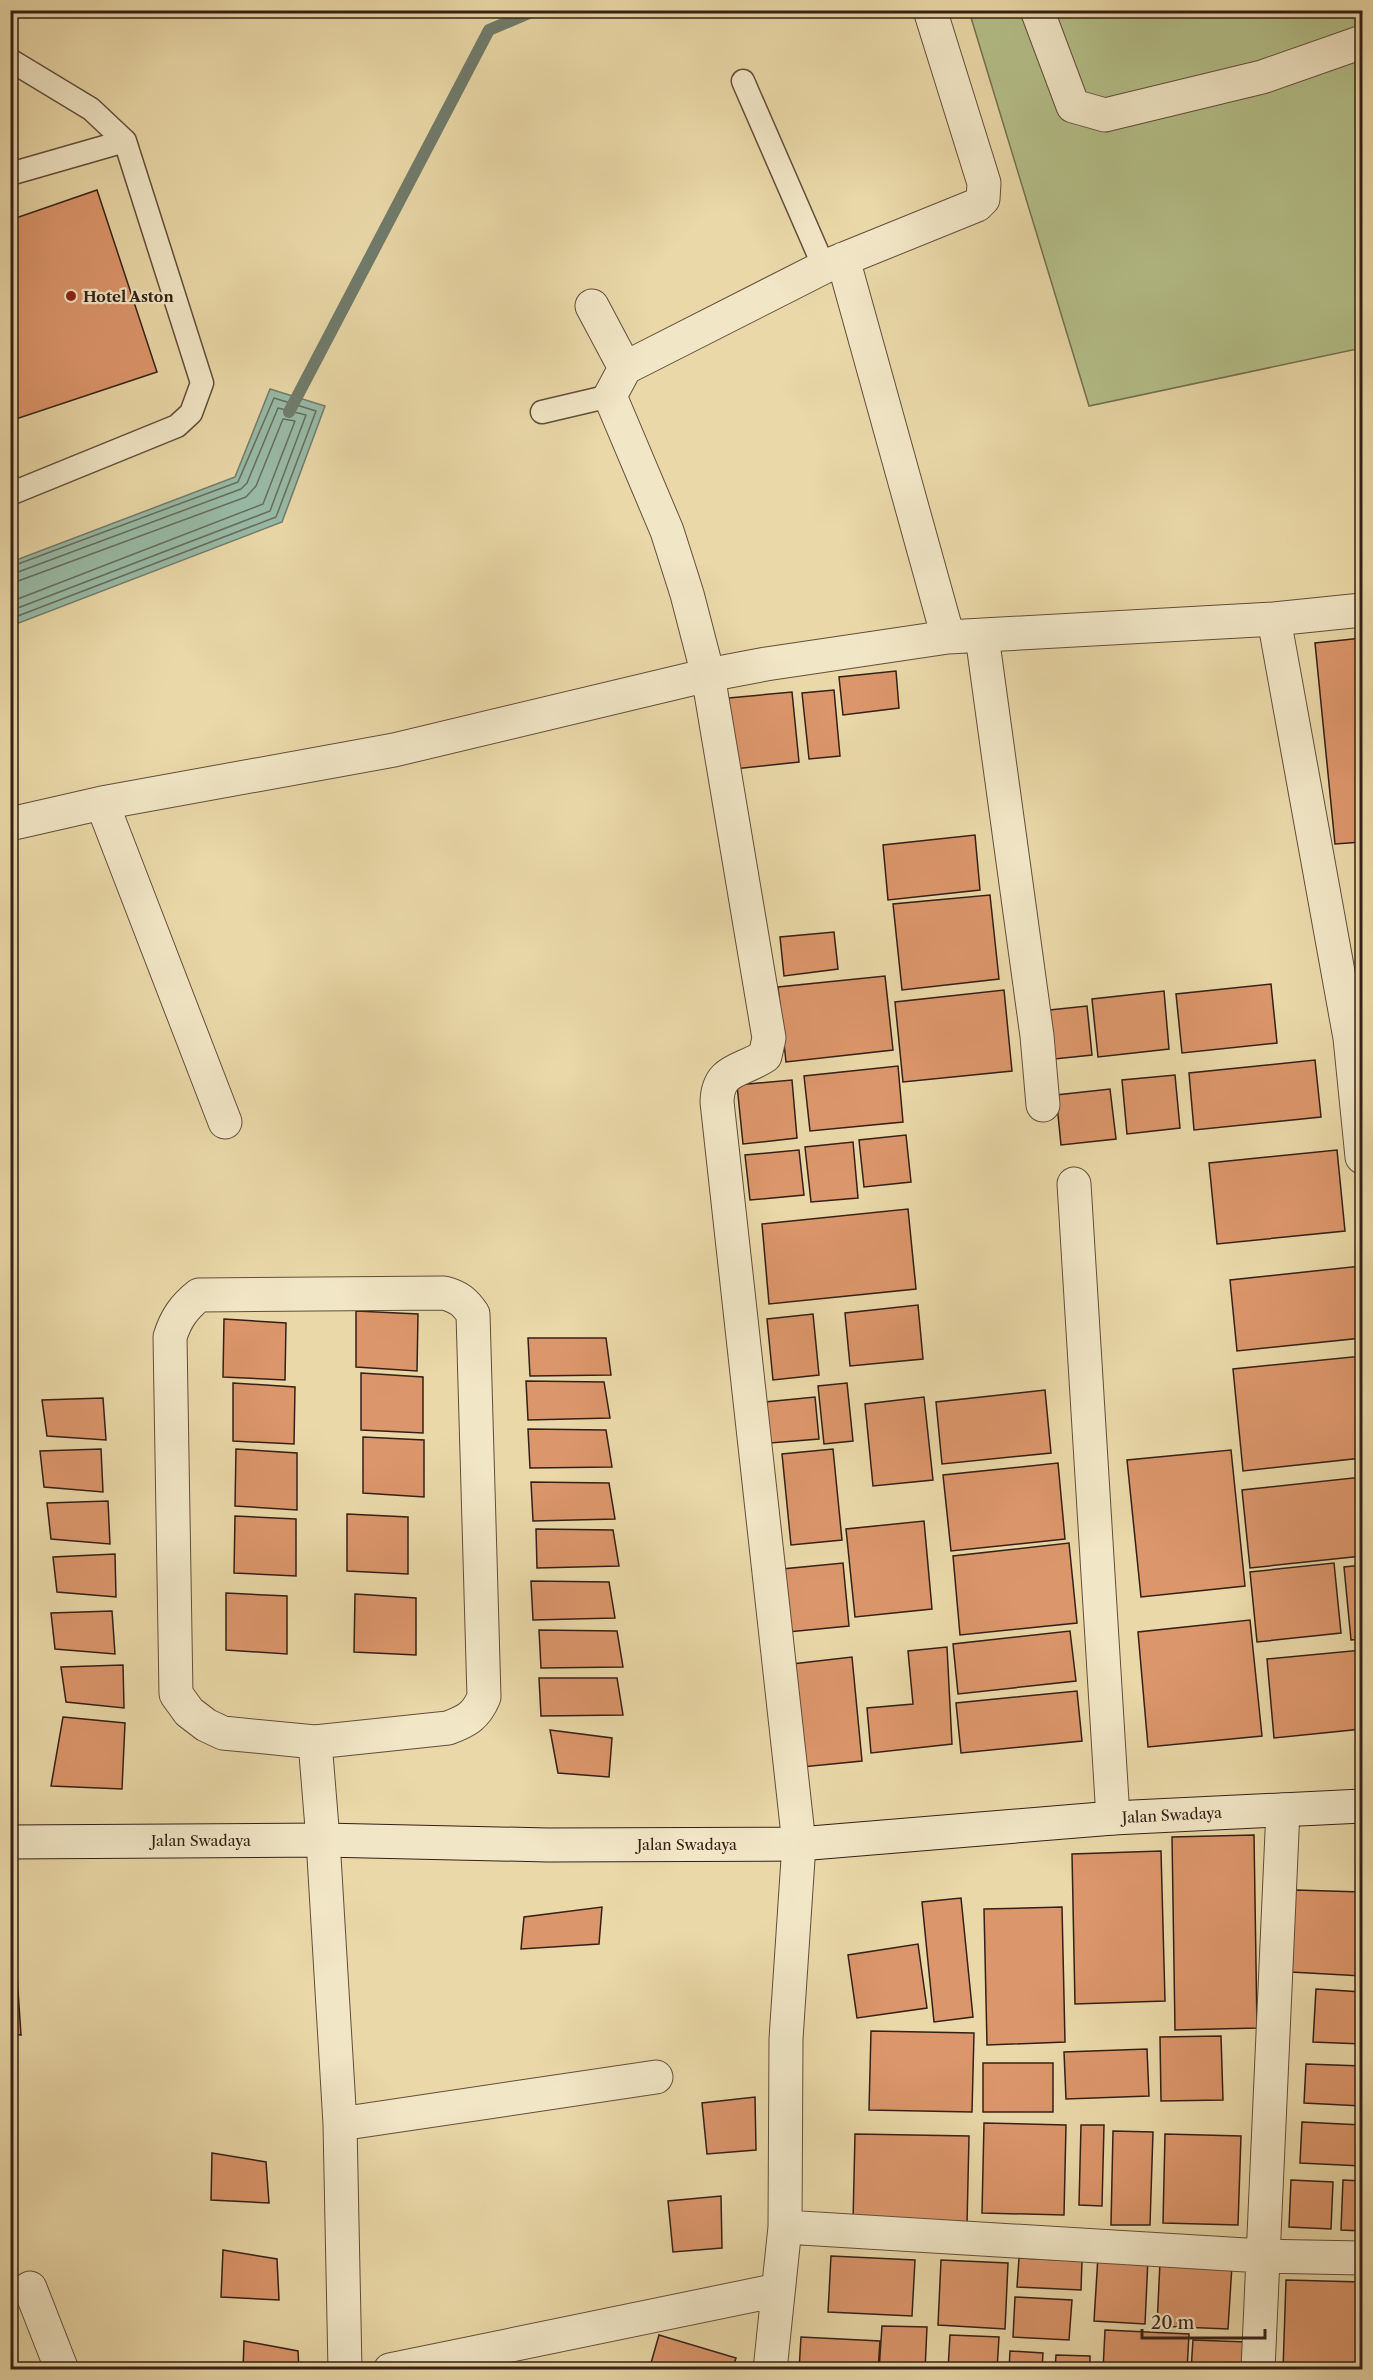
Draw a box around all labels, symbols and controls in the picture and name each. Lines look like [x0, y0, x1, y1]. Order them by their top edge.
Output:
place label: Hotel Aston [83, 287, 174, 306]
marker: Hotel Aston [64, 289, 78, 303]
street label: Jalan Swadaya [1120, 1803, 1223, 1827]
street label: Jalan Swadaya [149, 1831, 251, 1850]
street label: Jalan Swadaya [635, 1835, 737, 1854]
scale bar [1142, 2302, 1265, 2340]
text: 20 m [1151, 2312, 1195, 2334]

